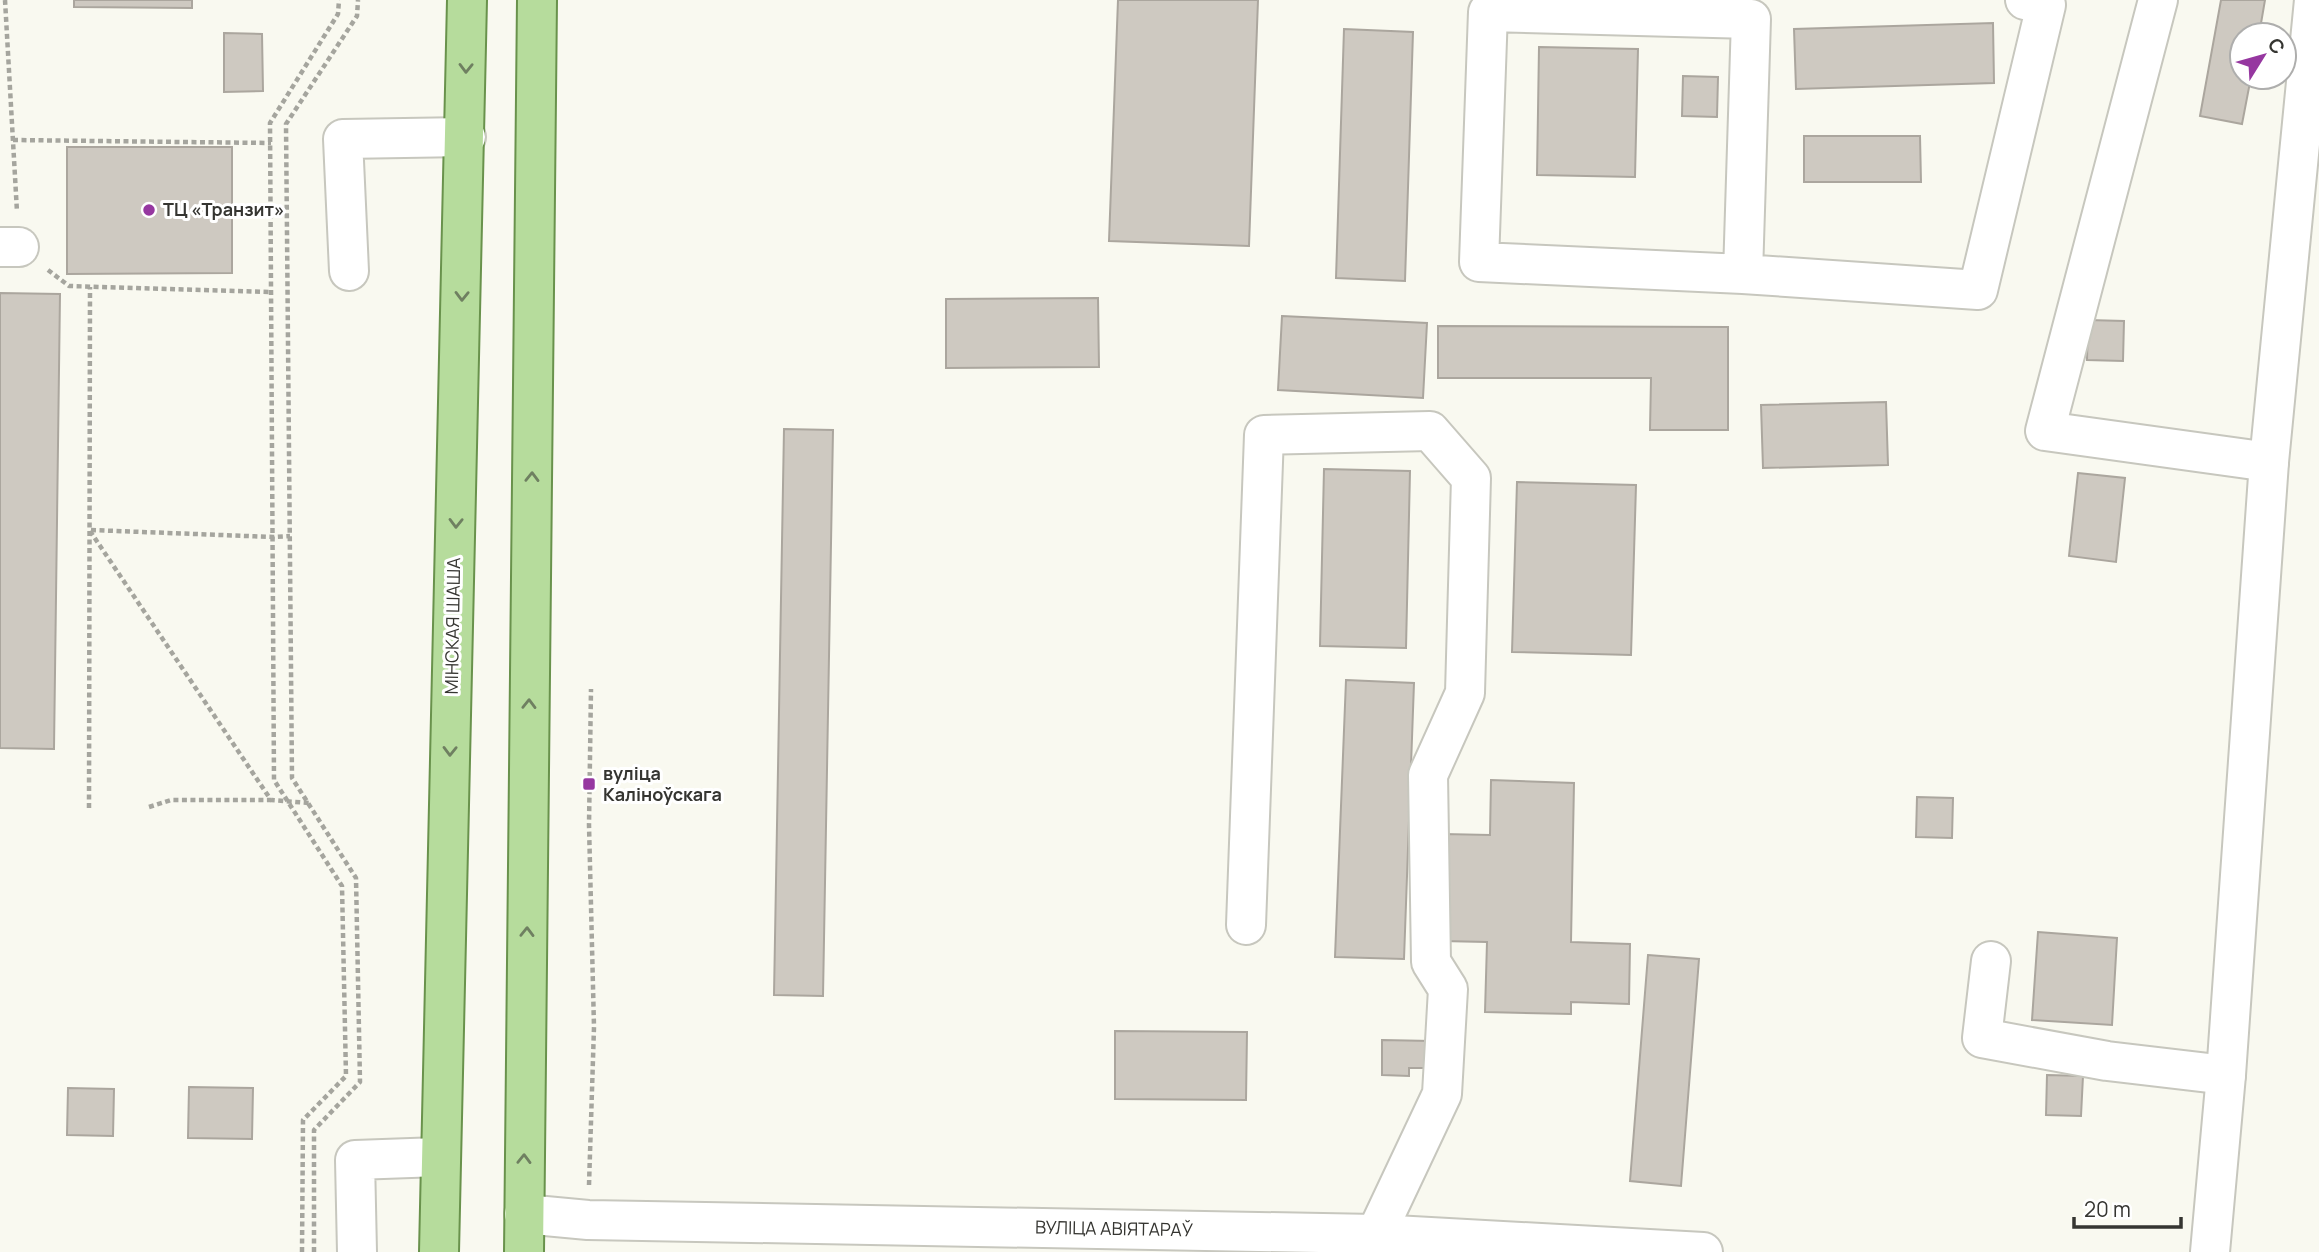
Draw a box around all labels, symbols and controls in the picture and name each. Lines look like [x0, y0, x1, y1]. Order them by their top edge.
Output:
north arrow [2228, 21, 2298, 91]
text: С [2262, 32, 2291, 59]
one-way arrow [458, 63, 474, 74]
place label: ТЦ «Транзит» [163, 197, 285, 221]
marker: ТЦ «Транзит» [141, 202, 157, 218]
one-way arrow [454, 290, 469, 301]
one-way arrow [524, 471, 540, 482]
one-way arrow [448, 518, 463, 529]
street label: МІНСКАЯ ШАША [439, 557, 465, 695]
one-way arrow [522, 699, 537, 710]
one-way arrow [442, 746, 458, 756]
place label: вуліца Каліноўскага [603, 761, 722, 806]
marker: вуліца Каліноўскага [581, 776, 597, 792]
one-way arrow [519, 926, 535, 937]
one-way arrow [517, 1154, 532, 1165]
scale bar [2074, 1186, 2181, 1230]
text: 20 m [2084, 1195, 2131, 1223]
street label: ВУЛІЦА АВІЯТАРАЎ [1035, 1215, 1193, 1241]

